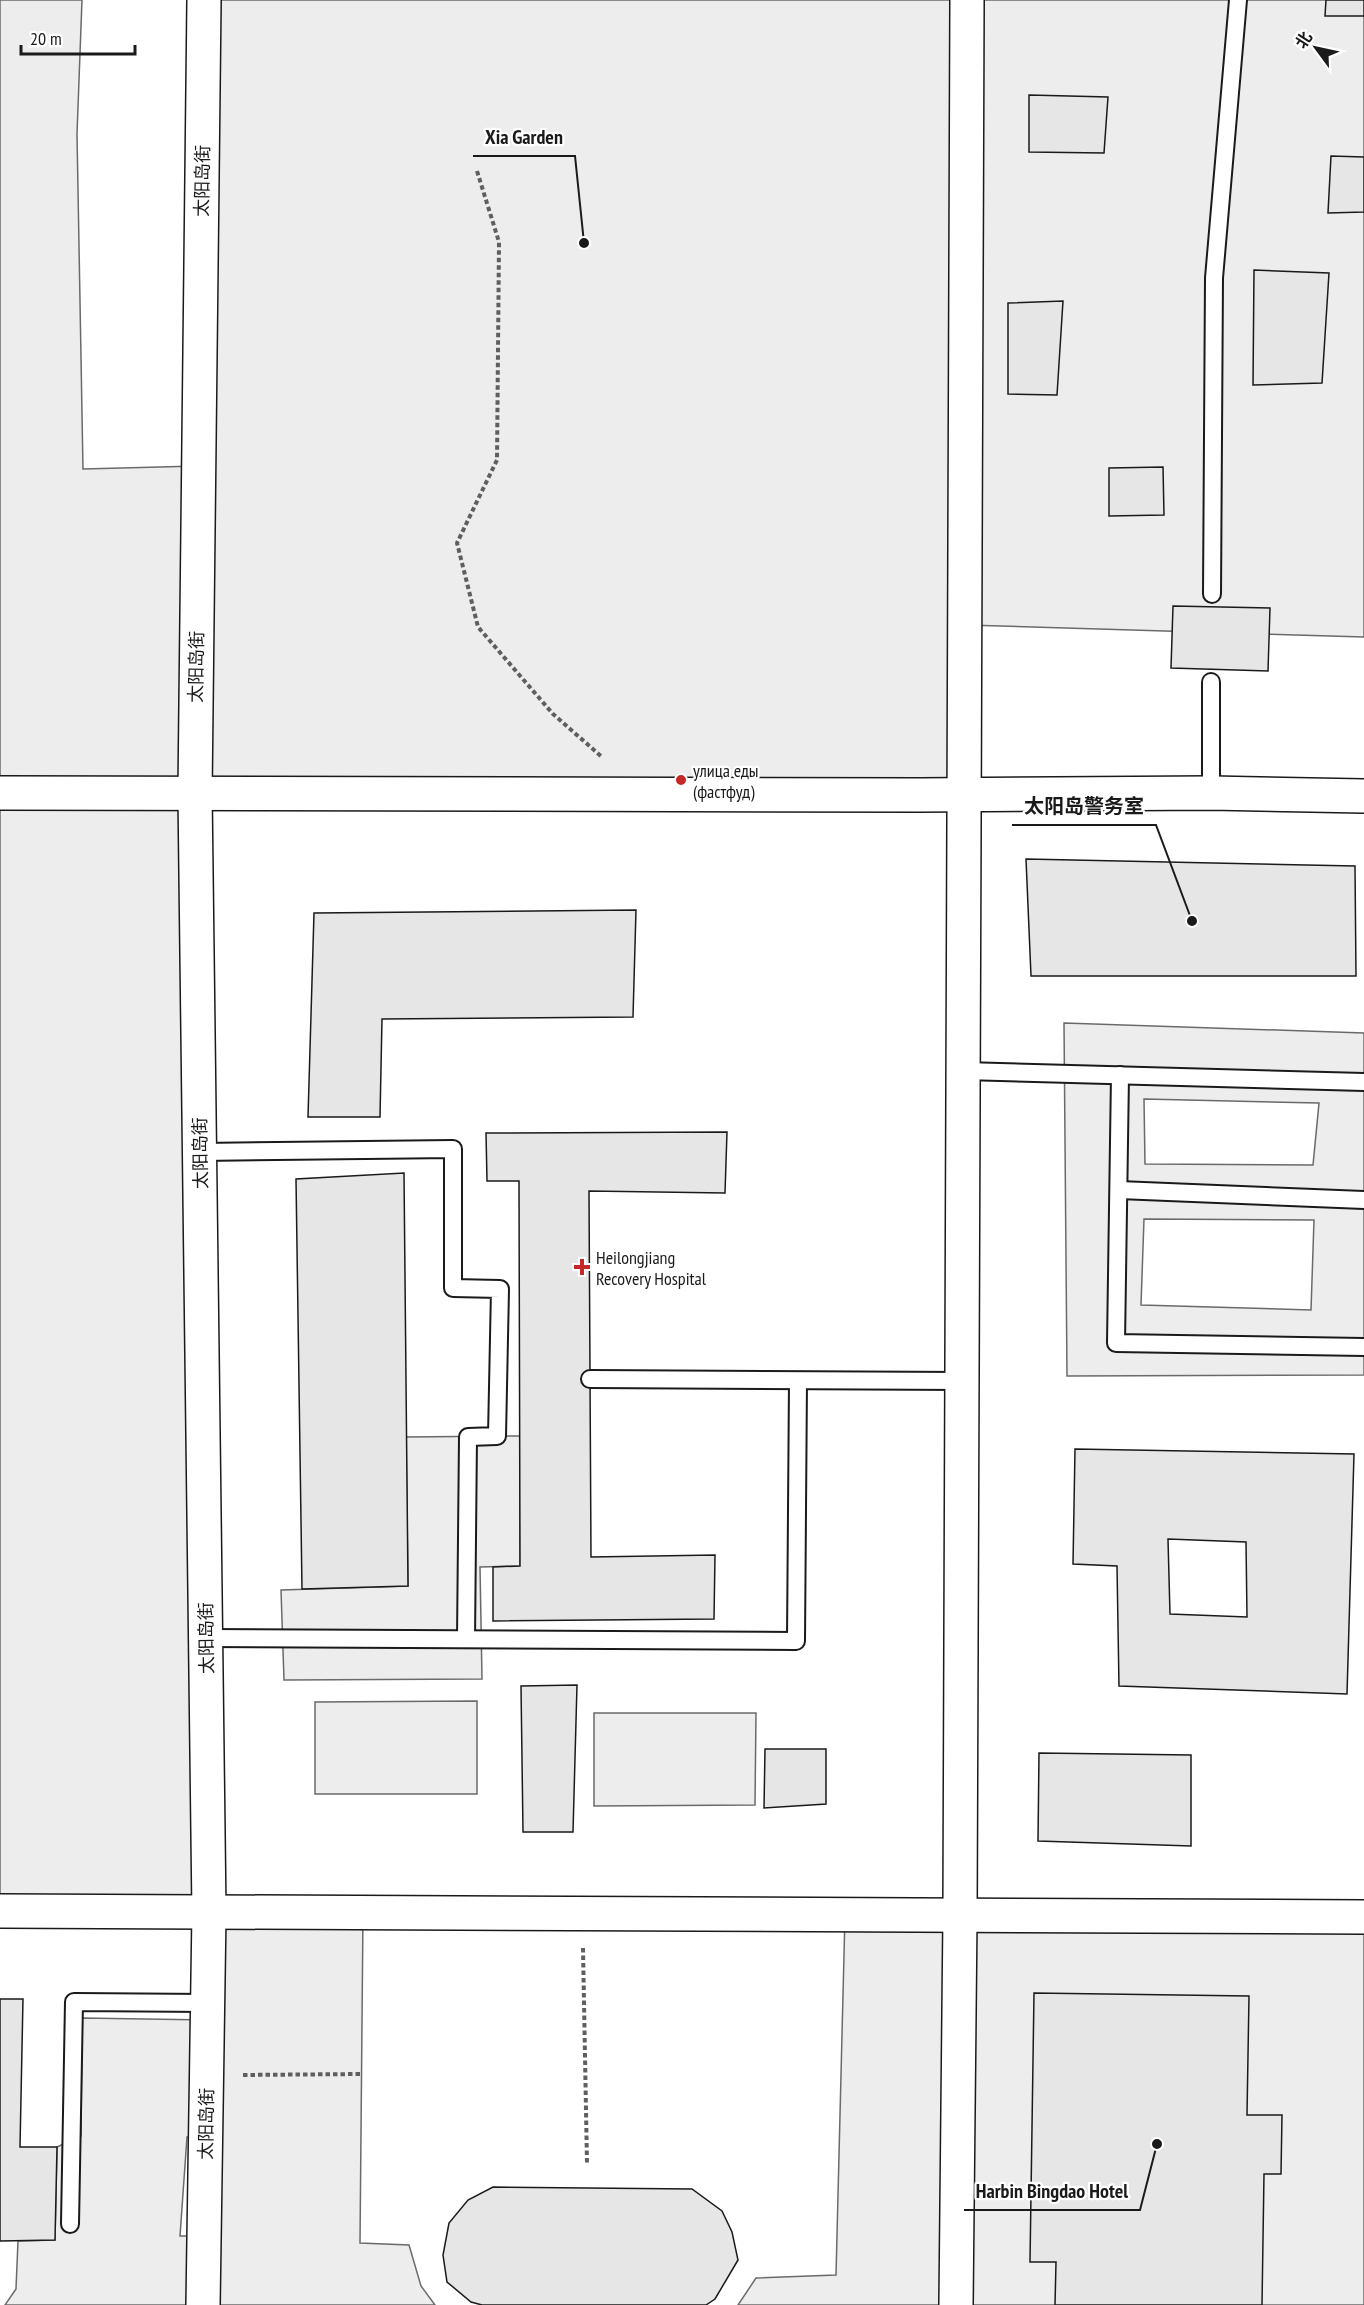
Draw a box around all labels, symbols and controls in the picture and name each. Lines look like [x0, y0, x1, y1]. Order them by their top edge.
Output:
scale bar [21, 18, 135, 56]
north arrow [1286, 18, 1346, 78]
text: 20 m [30, 27, 62, 50]
text: 北 [1291, 28, 1316, 52]
callout: Xia Garden [473, 118, 575, 156]
text: Xia Garden [485, 124, 563, 150]
street label: 太阳岛街 [190, 145, 214, 217]
street label: 太阳岛街 [184, 631, 208, 703]
place label: улица еды (фастфуд) [693, 759, 758, 803]
marker: улица еды (фастфуд) [674, 773, 688, 787]
callout: 太阳岛警务室 [1012, 787, 1156, 825]
text: 太阳岛警务室 [1024, 793, 1144, 819]
street label: 太阳岛街 [188, 1117, 212, 1189]
place label: Heilongjiang Recovery Hospital [596, 1246, 707, 1290]
marker: Heilongjiang Recovery Hospital [573, 1258, 591, 1276]
street label: 太阳岛街 [194, 1602, 218, 1674]
street label: 太阳岛街 [194, 2088, 218, 2160]
callout: Harbin Bingdao Hotel [964, 2172, 1140, 2210]
text: Harbin Bingdao Hotel [976, 2178, 1128, 2204]

